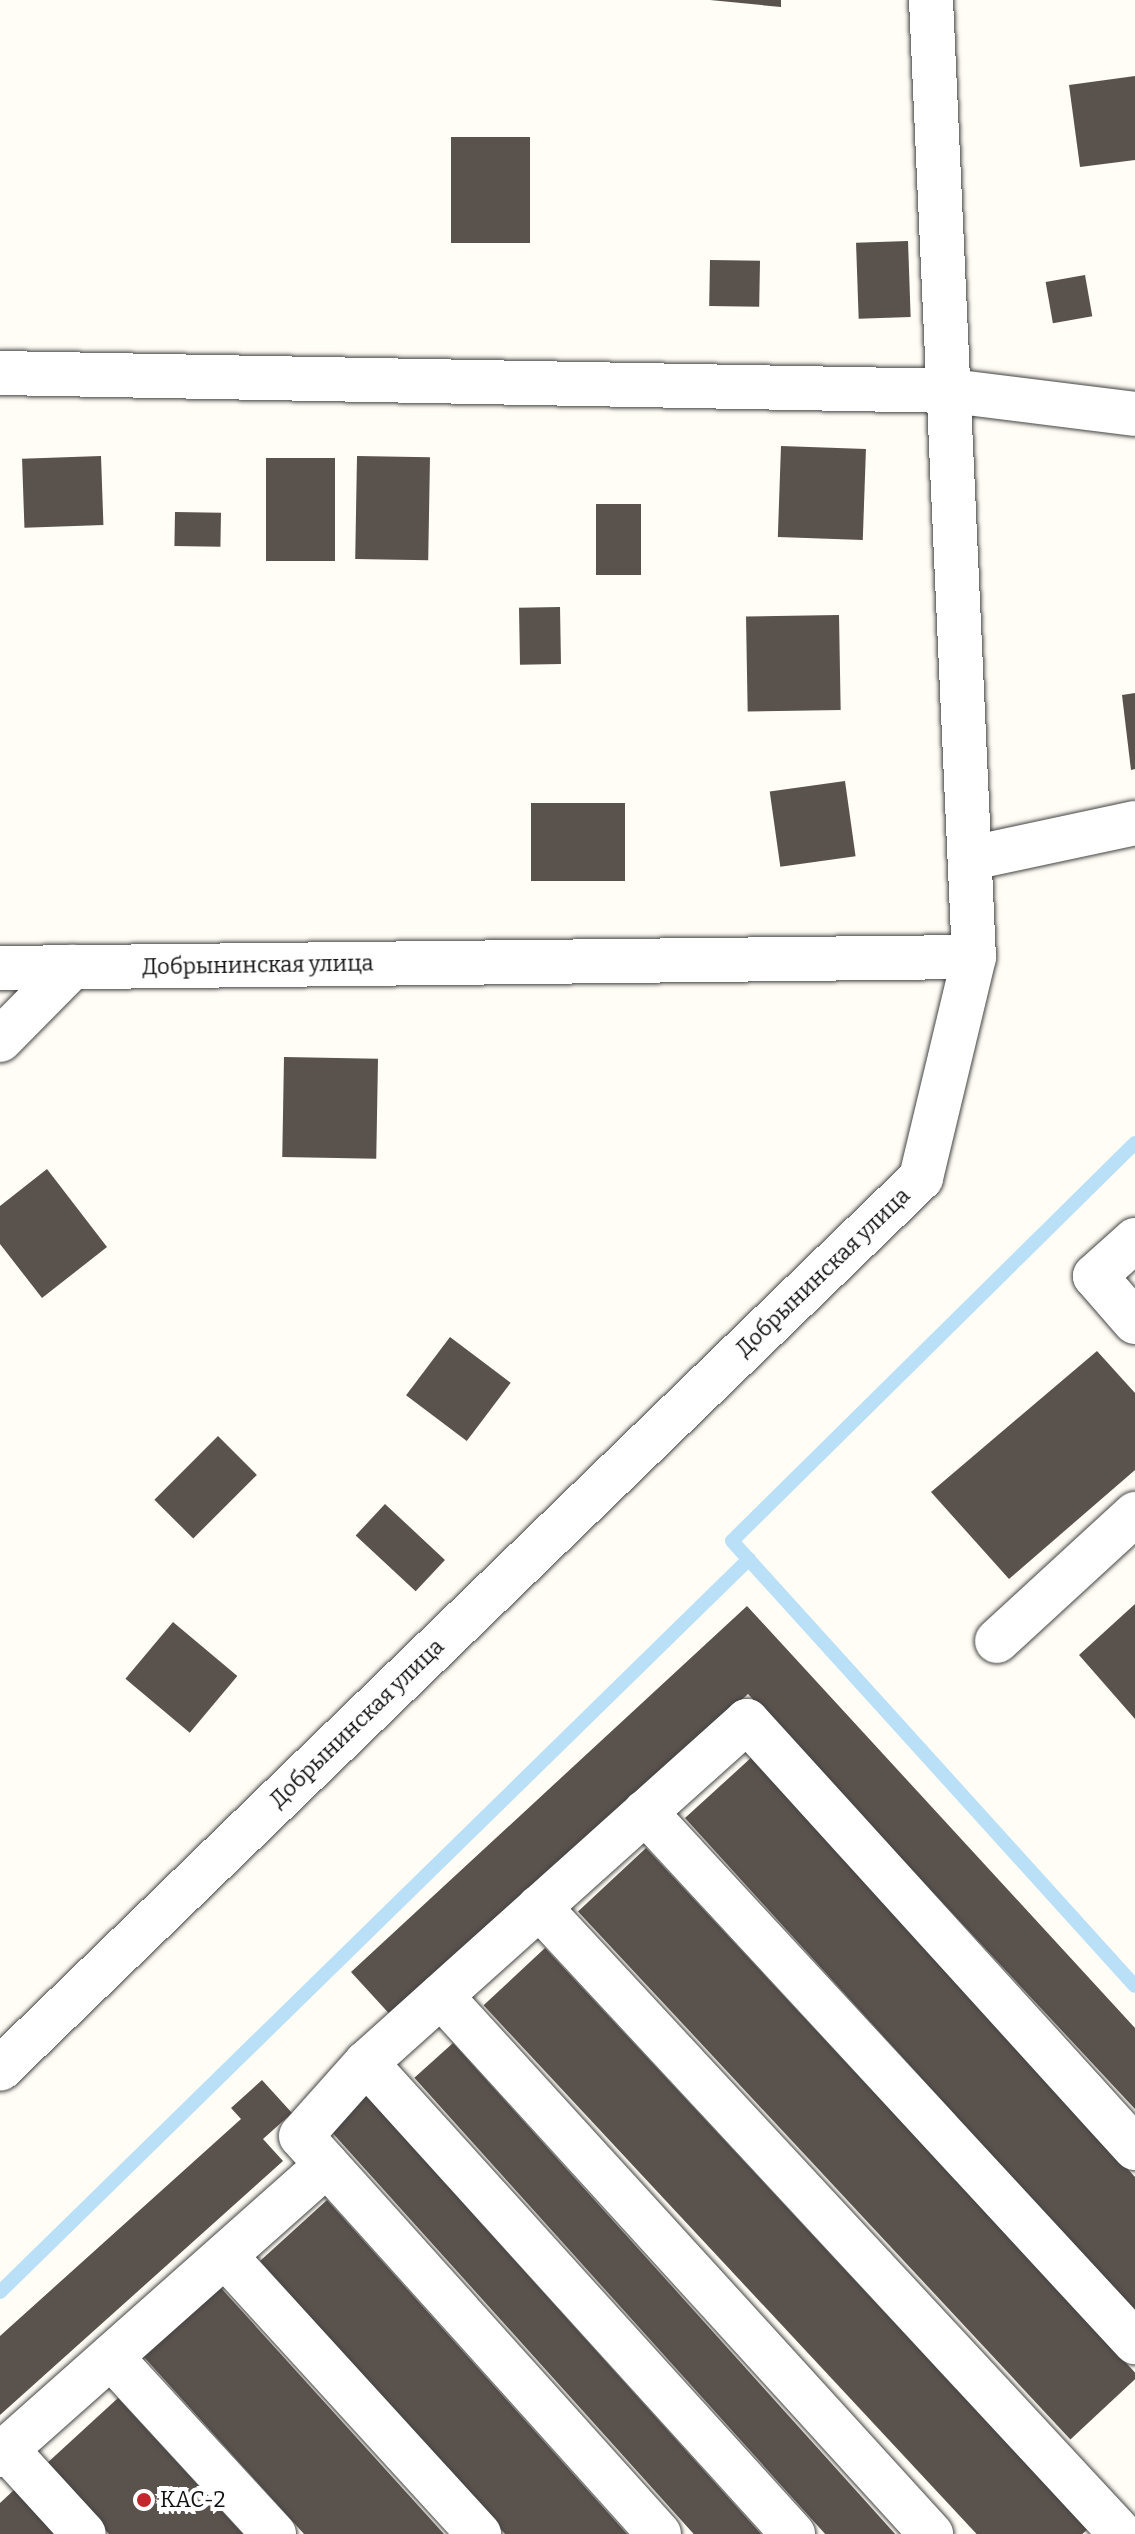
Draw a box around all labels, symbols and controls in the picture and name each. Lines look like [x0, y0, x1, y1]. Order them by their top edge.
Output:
street label: Добрынинская улица [142, 950, 374, 980]
street label: Добрынинская улица [731, 1182, 915, 1362]
street label: Добрынинская улица [265, 1633, 449, 1813]
place label: КАС-2 [160, 2487, 226, 2513]
marker: КАС-2 [135, 2491, 153, 2509]

